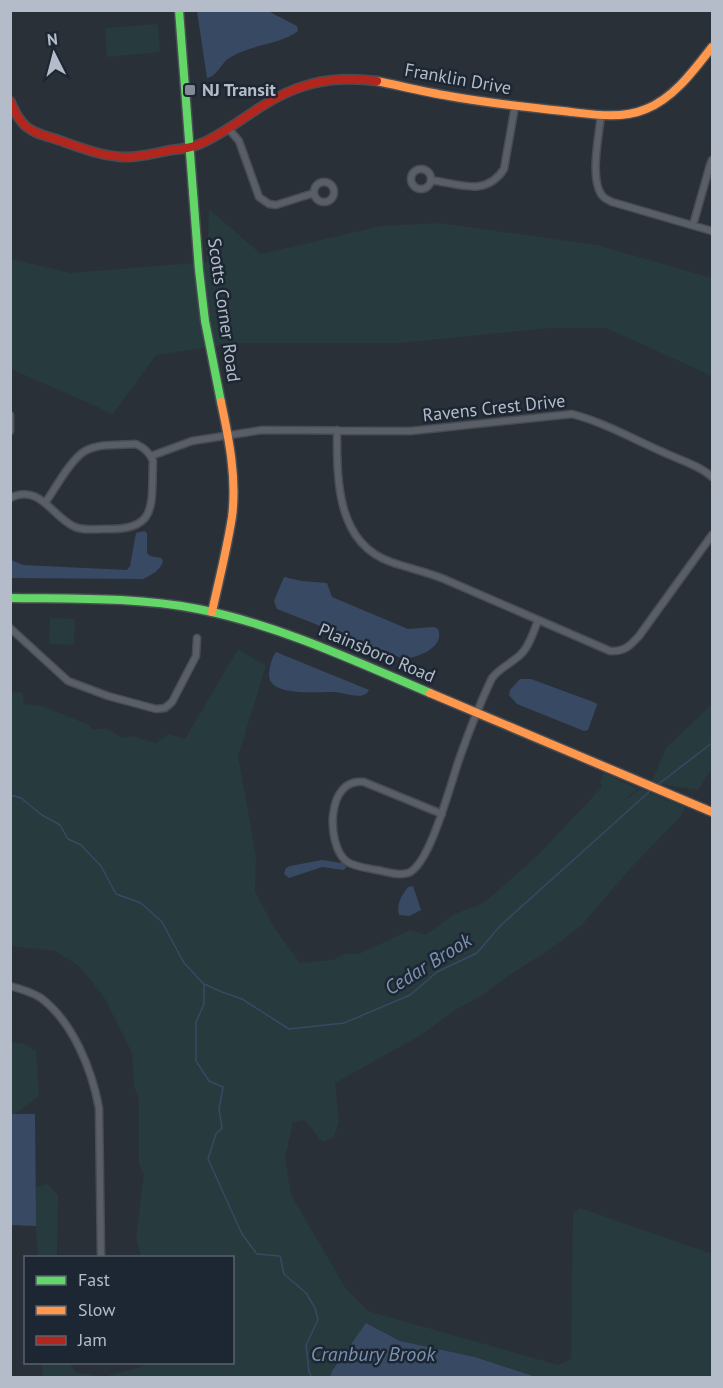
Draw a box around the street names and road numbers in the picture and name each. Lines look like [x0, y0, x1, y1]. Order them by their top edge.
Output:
street label: Franklin Drive [403, 58, 513, 99]
street label: Scotts Corner Road [203, 237, 246, 383]
street label: Ravens Crest Drive [421, 389, 566, 426]
street label: Plainsboro Road [315, 618, 439, 687]

